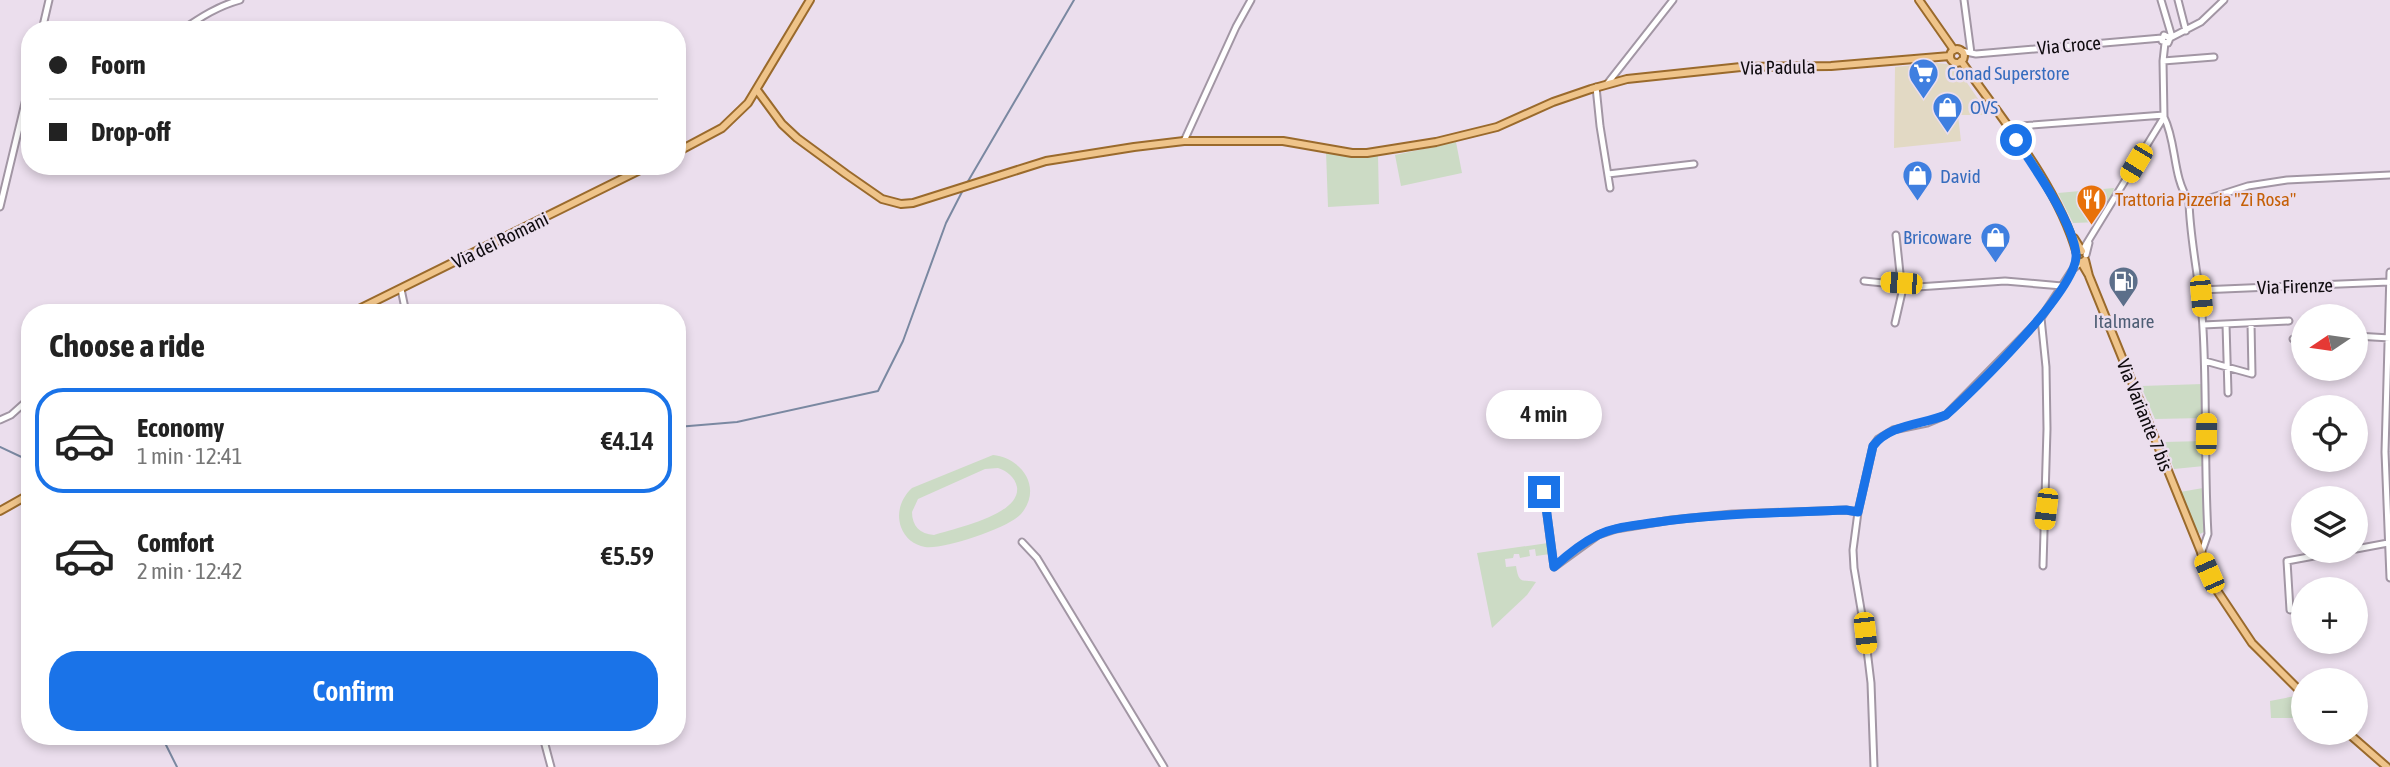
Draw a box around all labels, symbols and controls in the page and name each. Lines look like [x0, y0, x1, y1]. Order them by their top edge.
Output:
street label: Via Croce [2036, 31, 2102, 59]
text: Foorn [91, 50, 146, 80]
street label: Via Padula [1740, 55, 1816, 79]
supermarket icon: Conad Superstore [1907, 56, 1941, 100]
place label: Conad Superstore [1947, 62, 2070, 84]
shop icon: OVS [1930, 90, 1964, 134]
place label: OVS [1970, 96, 1998, 118]
text: Drop-off [91, 117, 171, 147]
route start [2000, 124, 2032, 156]
car [2117, 140, 2156, 186]
shop icon: David [1900, 159, 1934, 203]
place label: David [1940, 165, 1981, 187]
restaurant icon: Trattoria Pizzeria "Zì Rosa" [2075, 182, 2109, 226]
place label: Trattoria Pizzeria "Zì Rosa" [2115, 188, 2296, 210]
street label: Via dei Romani [448, 207, 552, 273]
shop icon: Bricoware [1978, 220, 2012, 264]
place label: Bricoware [1903, 226, 1972, 248]
fuel station icon: Italmare [2107, 265, 2141, 309]
car [1880, 271, 1923, 295]
car [2189, 274, 2214, 318]
street label: Via Firenze [2257, 274, 2333, 298]
north arrow [2291, 304, 2368, 382]
map controls [2291, 304, 2368, 745]
place label: Italmare [2094, 310, 2154, 332]
text: Choose a ride [49, 327, 205, 364]
street label: Via Variante 7 bis [2113, 356, 2178, 474]
callout: 4 min [1486, 391, 1602, 440]
button: locate [2291, 395, 2368, 472]
text: 4 min [1521, 401, 1567, 427]
icon: car [53, 409, 116, 472]
text: Economy [137, 413, 224, 443]
car [2196, 413, 2217, 455]
text: €4.14 [601, 426, 654, 456]
text: 1 min · 12:41 [137, 443, 243, 469]
route end [1528, 476, 1560, 508]
button: layers [2291, 486, 2368, 563]
car [2034, 487, 2059, 531]
icon: car [53, 524, 116, 587]
text: Comfort [137, 528, 214, 558]
text: €5.59 [601, 541, 654, 571]
car [2191, 550, 2228, 596]
text: 2 min · 12:42 [137, 558, 243, 584]
button: + [2291, 577, 2368, 654]
car [1853, 611, 1878, 655]
button: Confirm [49, 651, 658, 731]
button: − [2291, 668, 2368, 745]

